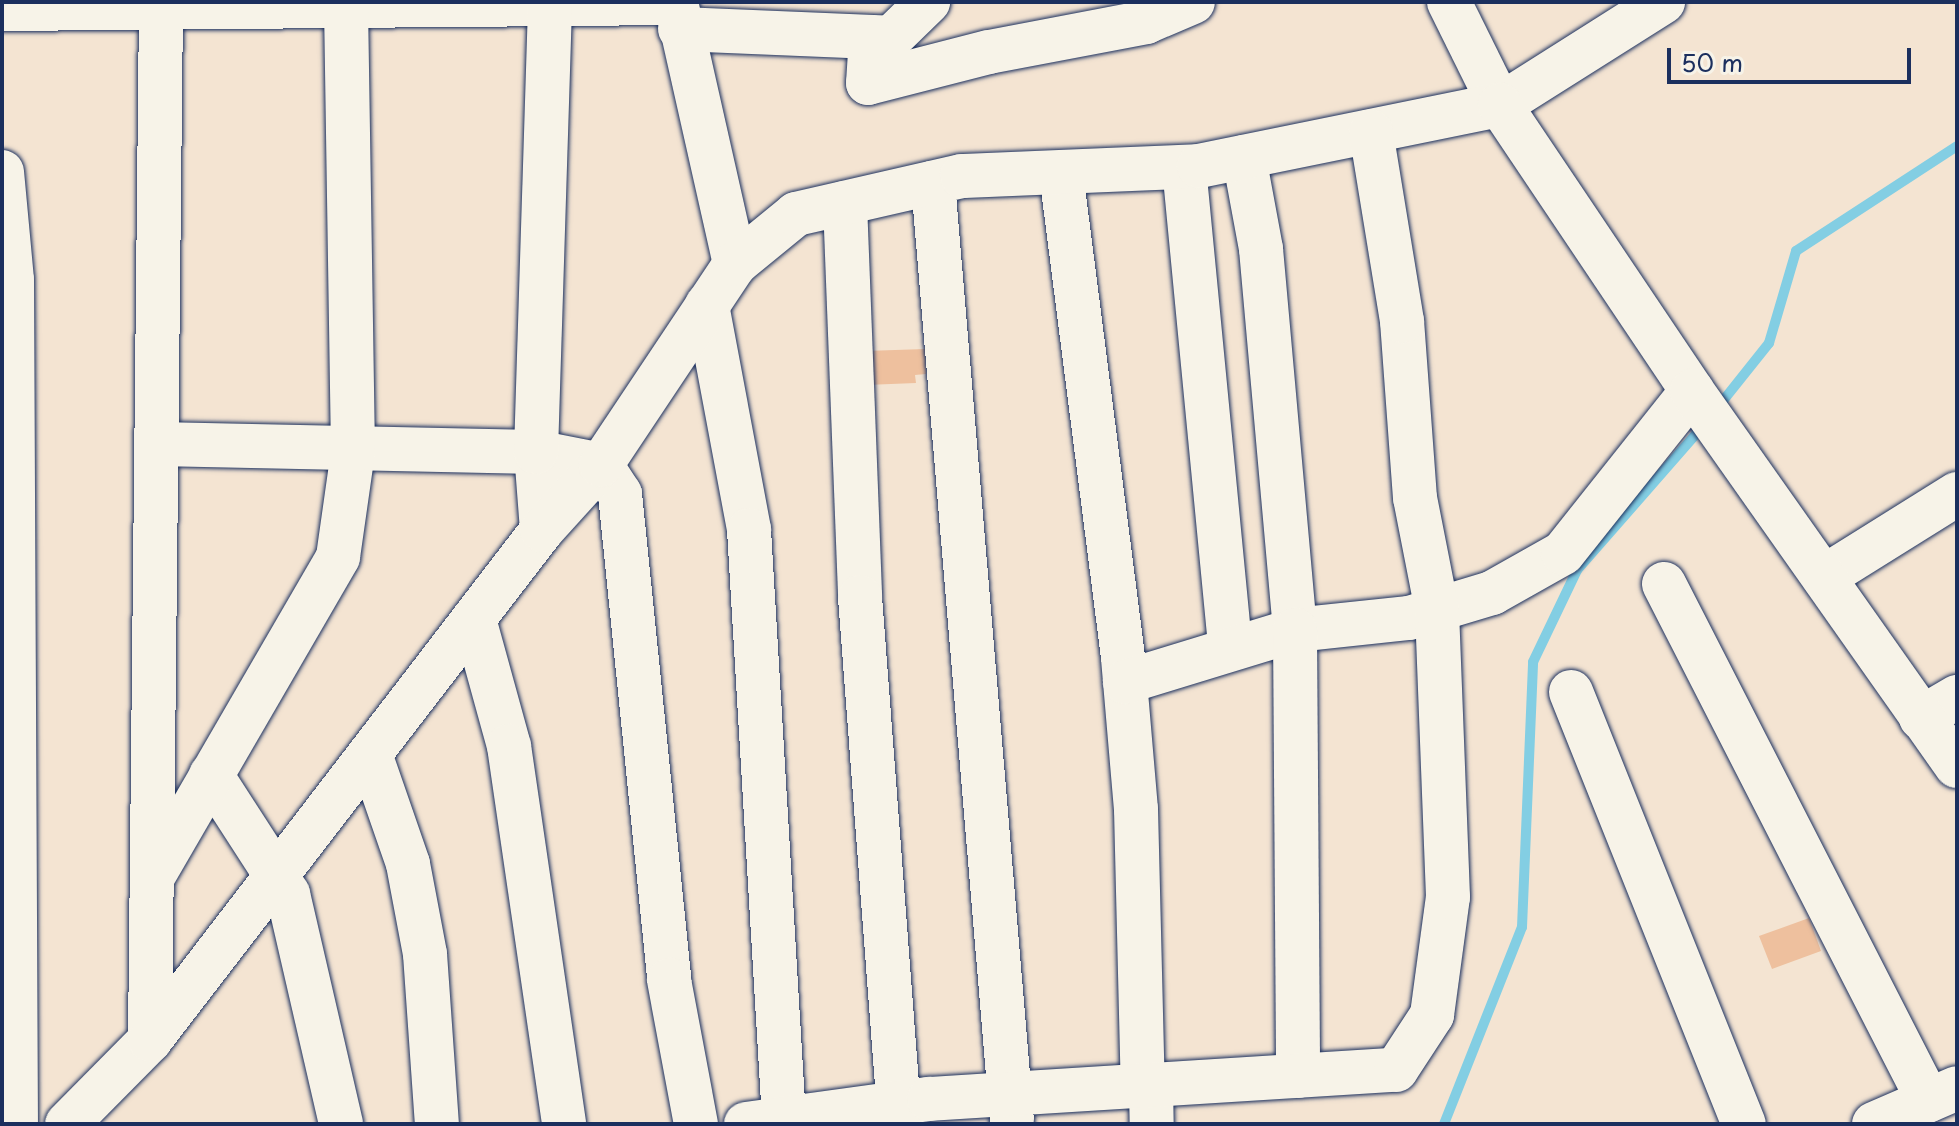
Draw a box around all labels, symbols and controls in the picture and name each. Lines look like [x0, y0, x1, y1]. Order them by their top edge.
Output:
scale bar [1671, 32, 1915, 82]
text: 50 m [1681, 44, 1743, 80]

